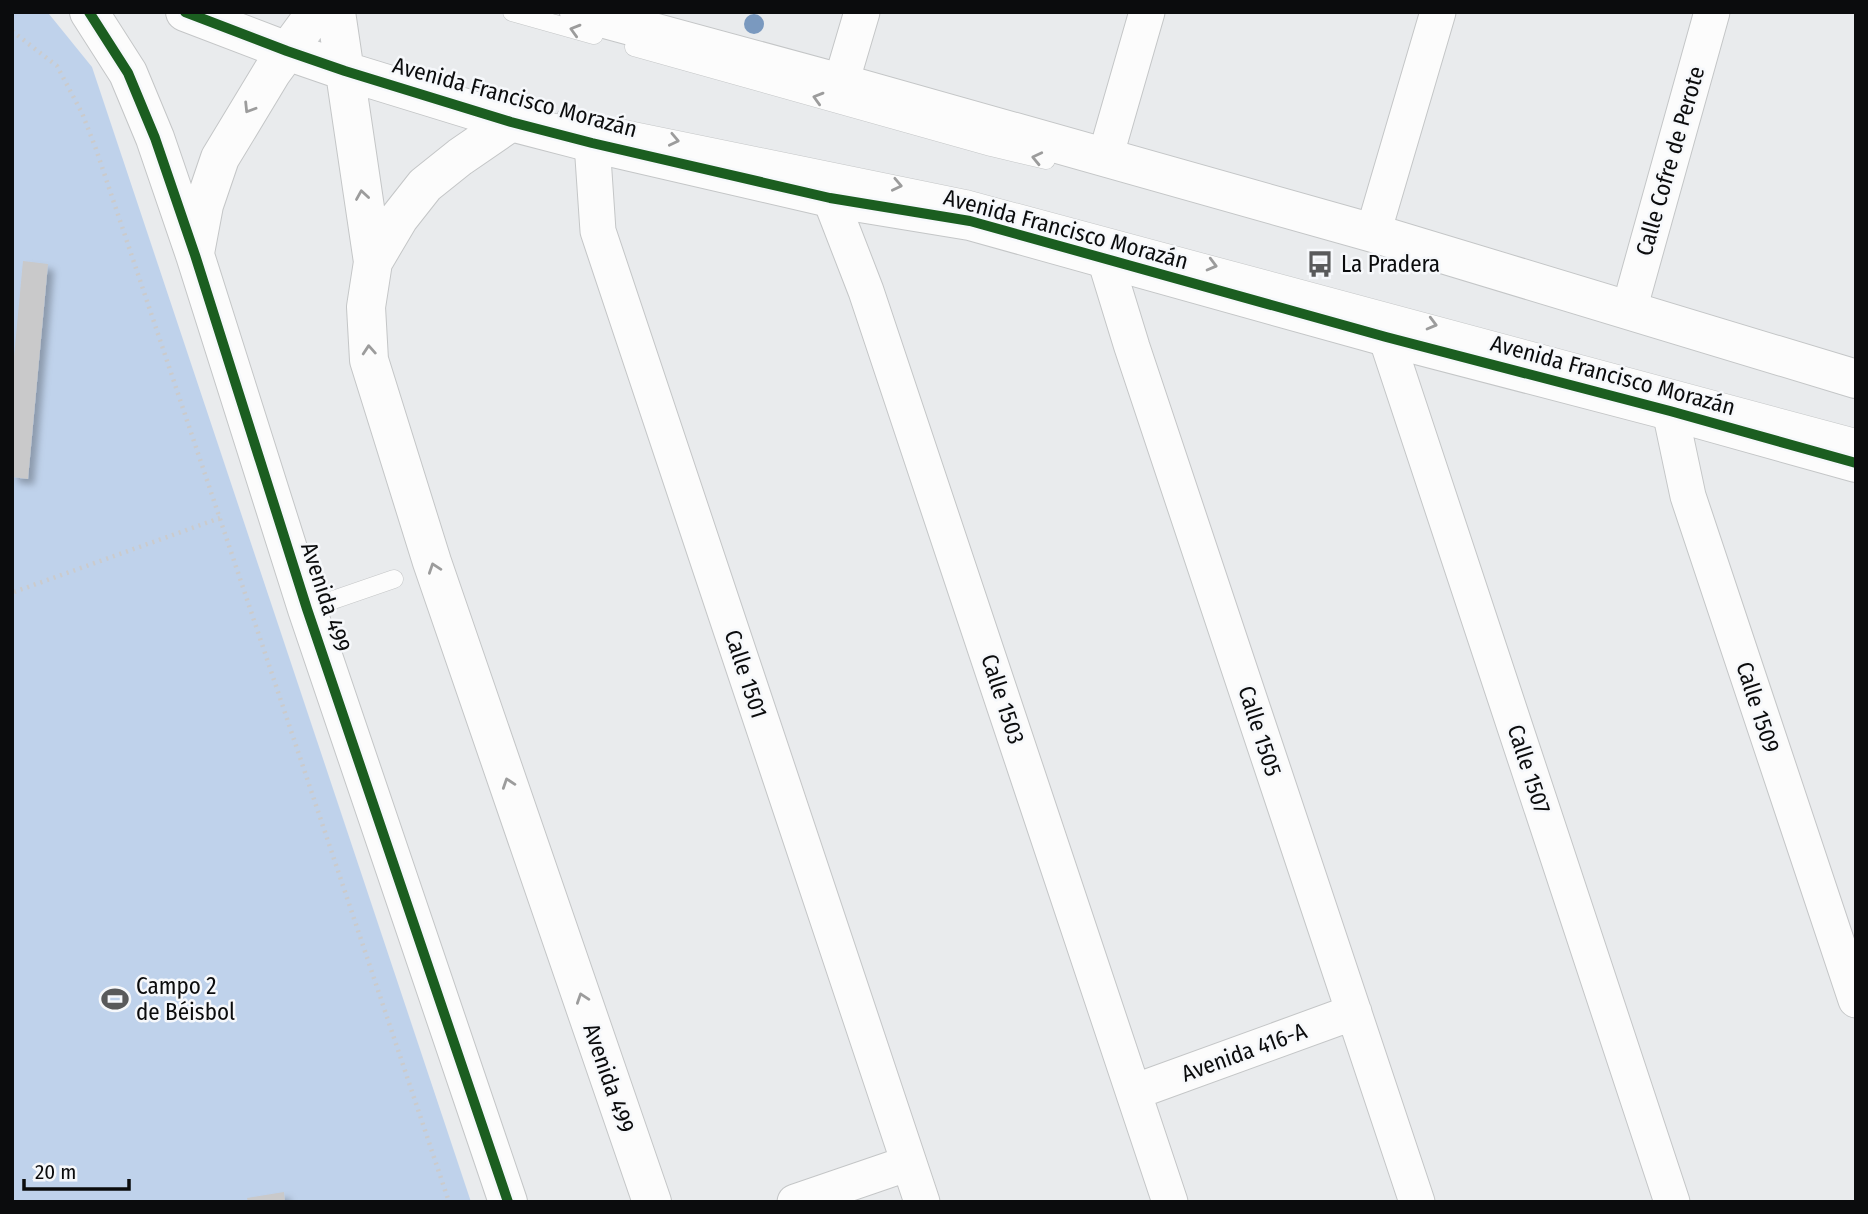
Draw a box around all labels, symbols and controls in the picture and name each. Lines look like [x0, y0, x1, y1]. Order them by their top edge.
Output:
one-way arrow [569, 24, 581, 38]
street label: Avenida Francisco Morazán [390, 51, 640, 143]
street label: Calle Cofre de Perote [1630, 63, 1710, 259]
one-way arrow [812, 92, 824, 107]
one-way arrow [245, 101, 258, 114]
one-way arrow [668, 131, 680, 146]
one-way arrow [1031, 151, 1043, 166]
one-way arrow [891, 177, 903, 192]
street label: Avenida Francisco Morazán [941, 183, 1191, 275]
one-way arrow [355, 189, 370, 201]
bus stop icon: La Pradera [1305, 249, 1335, 279]
place label: La Pradera [1341, 250, 1440, 278]
one-way arrow [1206, 257, 1218, 271]
one-way arrow [1426, 316, 1438, 330]
street label: Avenida Francisco Morazán [1488, 329, 1738, 421]
one-way arrow [361, 345, 376, 356]
street label: Avenida 499 [295, 539, 357, 655]
one-way arrow [428, 562, 442, 574]
street label: Calle 1501 [719, 626, 773, 722]
street label: Calle 1503 [975, 650, 1031, 748]
street label: Calle 1509 [1730, 658, 1786, 756]
street label: Calle 1505 [1232, 682, 1288, 780]
street label: Calle 1507 [1502, 721, 1556, 817]
one-way arrow [502, 777, 516, 790]
place label: Campo 2 de Béisbol [136, 972, 235, 1026]
sports icon: Campo 2 de Béisbol [100, 984, 130, 1014]
one-way arrow [576, 993, 590, 1005]
street label: Avenida 416-A [1178, 1016, 1310, 1088]
street label: Avenida 499 [577, 1020, 641, 1136]
scale bar [24, 1148, 130, 1192]
text: 20 m [35, 1159, 76, 1185]

